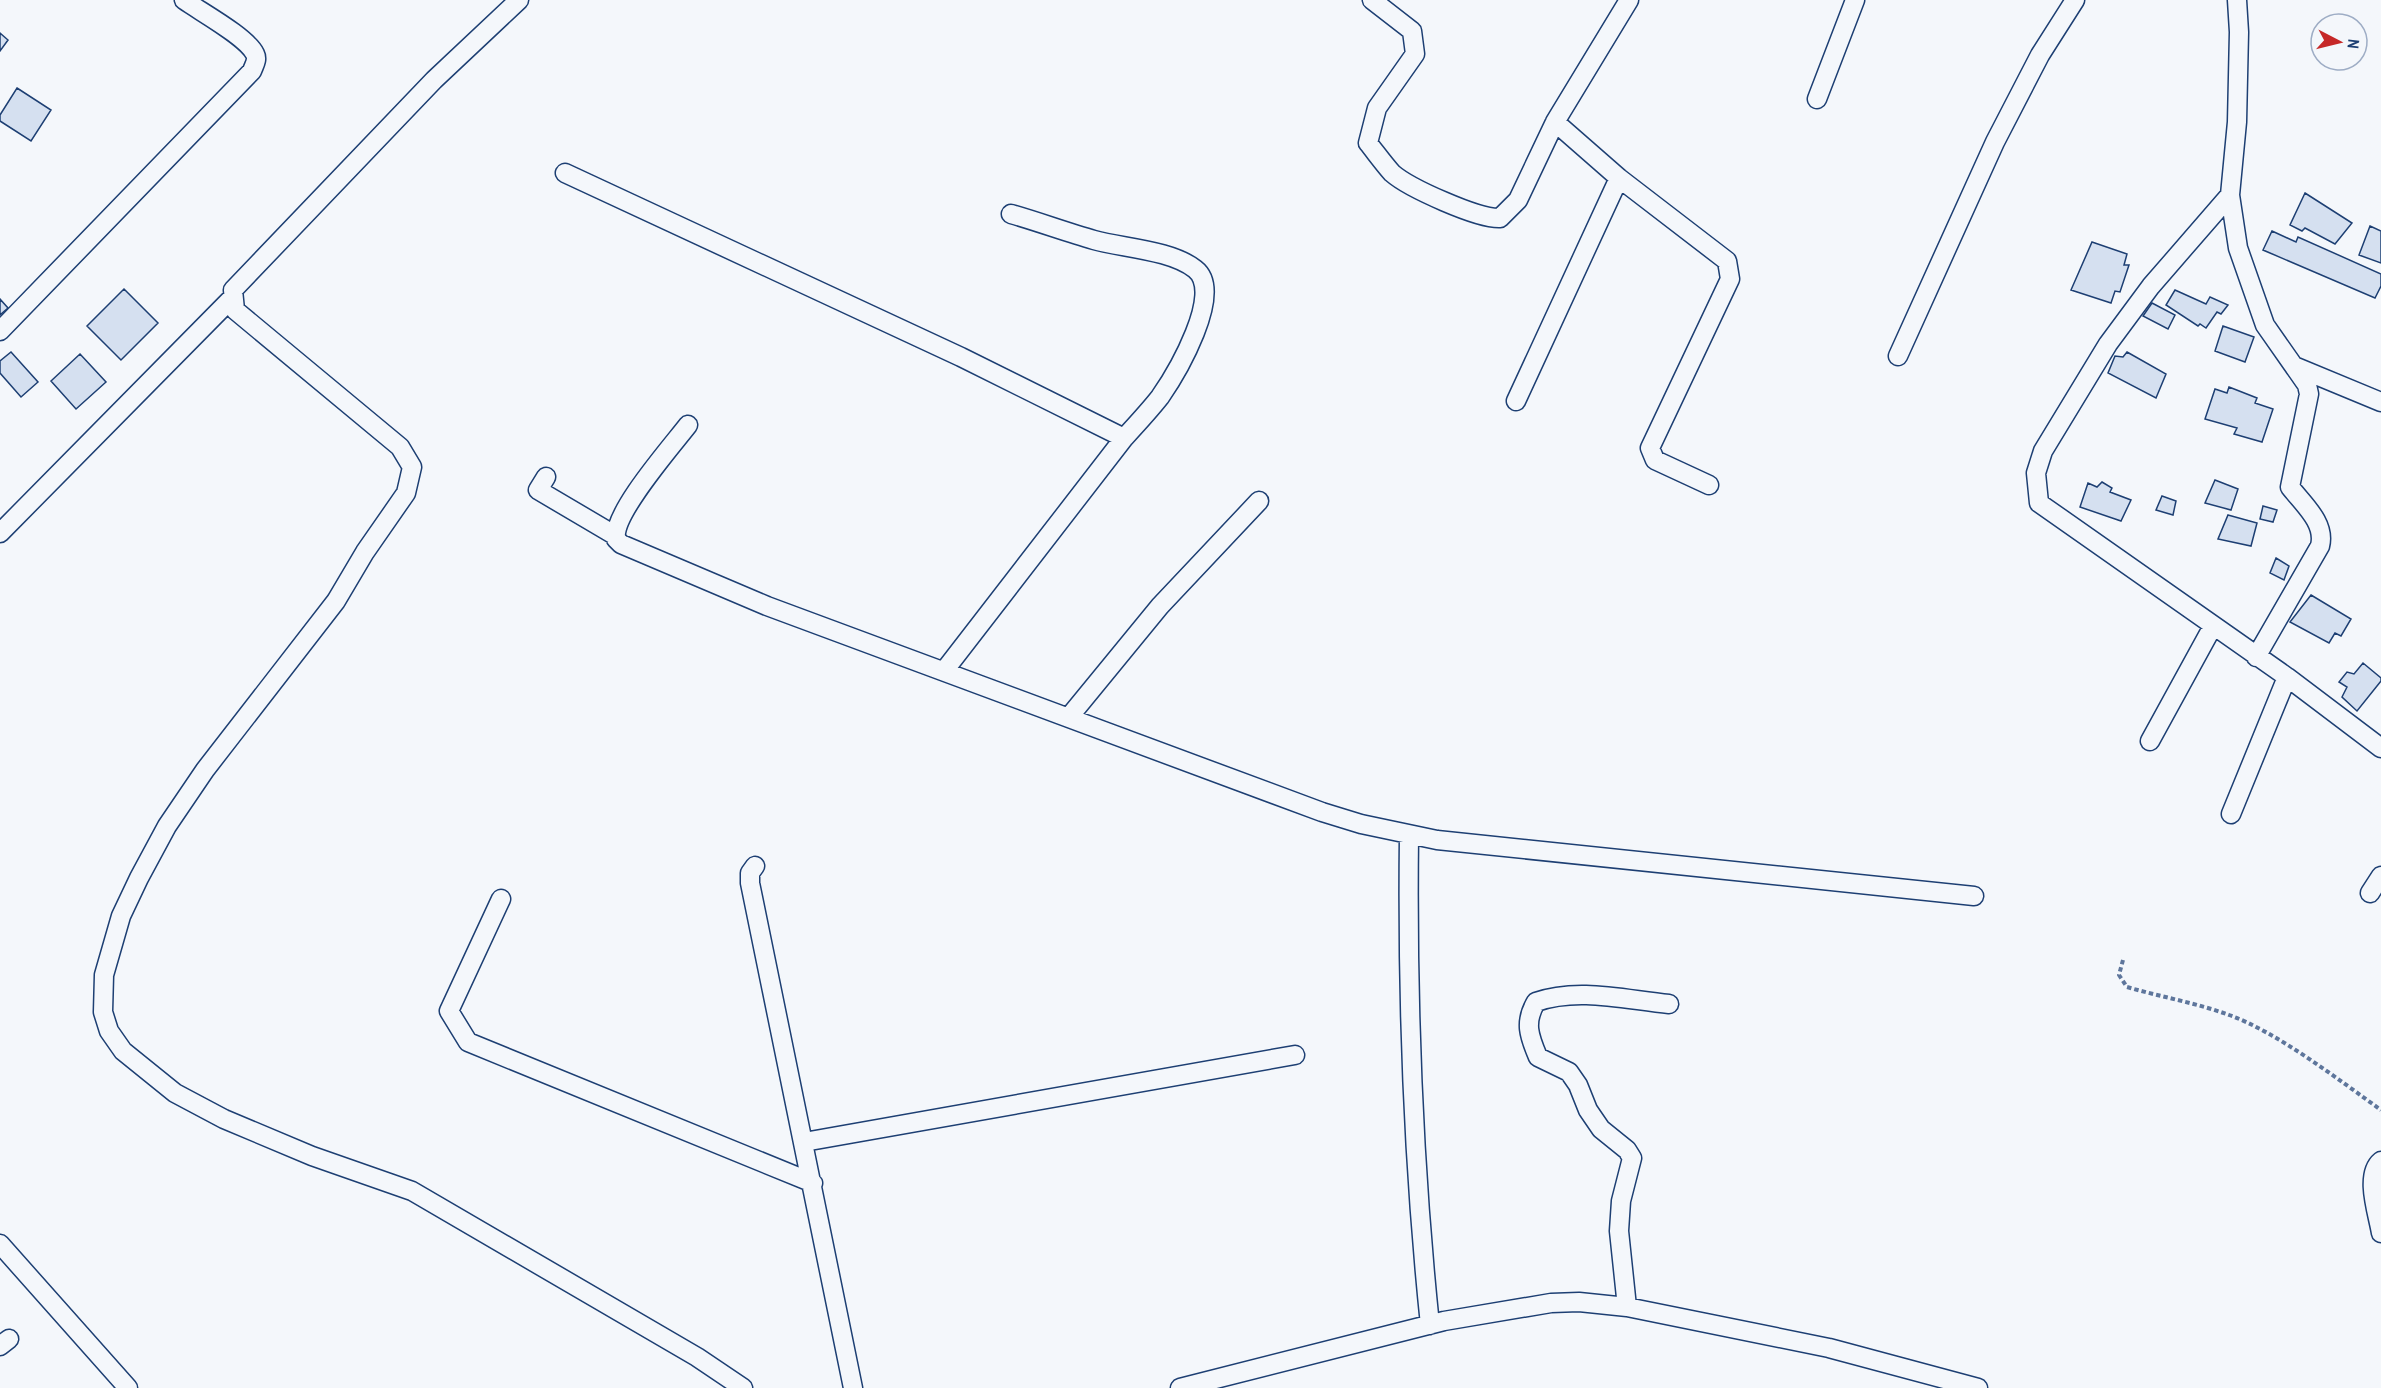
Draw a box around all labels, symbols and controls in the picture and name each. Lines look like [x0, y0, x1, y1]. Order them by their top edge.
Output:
north arrow [2309, 12, 2369, 72]
text: N [2342, 38, 2365, 50]

